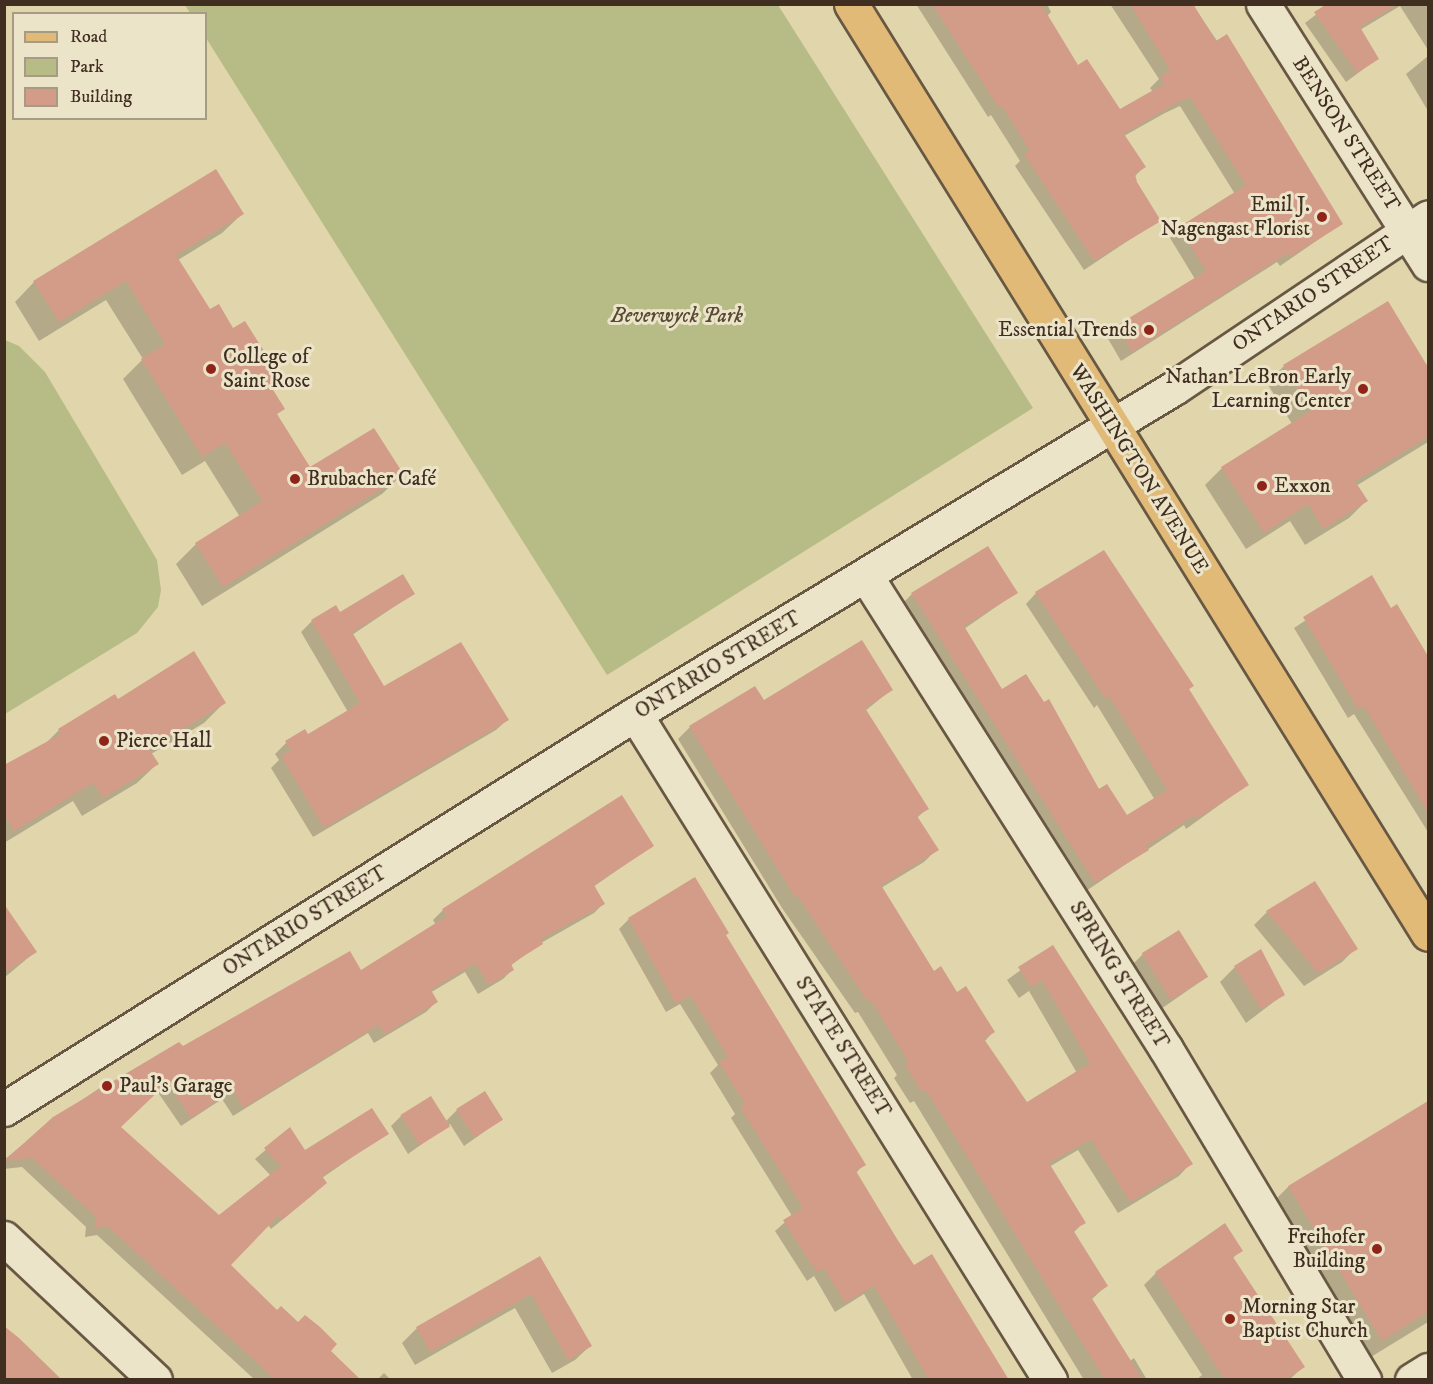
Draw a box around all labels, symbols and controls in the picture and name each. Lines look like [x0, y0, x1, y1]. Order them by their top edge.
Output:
legend [12, 12, 207, 120]
text: Road [70, 26, 107, 48]
street label: BENSON STREET [1287, 52, 1405, 216]
text: Park [70, 56, 104, 78]
text: Building [70, 86, 132, 108]
place label: Emil J. Nagengast Florist [1161, 192, 1310, 242]
marker: Emil J. Nagengast Florist [1315, 210, 1329, 224]
street label: ONTARIO STREET [1228, 231, 1398, 357]
park label: Beverwyck Park [611, 303, 743, 329]
place label: Essential Trends [998, 317, 1137, 343]
marker: Essential Trends [1142, 323, 1156, 337]
place label: College of Saint Rose [223, 344, 310, 394]
street label: WASHINGTON AVENUE [1064, 359, 1214, 579]
marker: College of Saint Rose [204, 362, 218, 376]
place label: Nathan LeBron Early Learning Center [1165, 364, 1351, 414]
marker: Nathan LeBron Early Learning Center [1356, 382, 1370, 396]
place label: Brubacher Café [307, 466, 436, 492]
marker: Brubacher Café [288, 472, 302, 486]
place label: Exxon [1274, 473, 1331, 499]
marker: Exxon [1255, 479, 1269, 493]
street label: ONTARIO STREET [631, 606, 805, 724]
place label: Pierce Hall [116, 728, 211, 754]
marker: Pierce Hall [97, 734, 111, 748]
street label: ONTARIO STREET [218, 860, 392, 982]
street label: SPRING STREET [1064, 897, 1174, 1053]
street label: STATE STREET [790, 972, 896, 1122]
place label: Paul's Garage [119, 1073, 232, 1099]
marker: Paul's Garage [100, 1079, 114, 1093]
place label: Freihofer Building [1287, 1224, 1365, 1274]
marker: Freihofer Building [1370, 1242, 1384, 1256]
place label: Morning Star Baptist Church [1242, 1294, 1368, 1344]
marker: Morning Star Baptist Church [1223, 1312, 1237, 1326]

